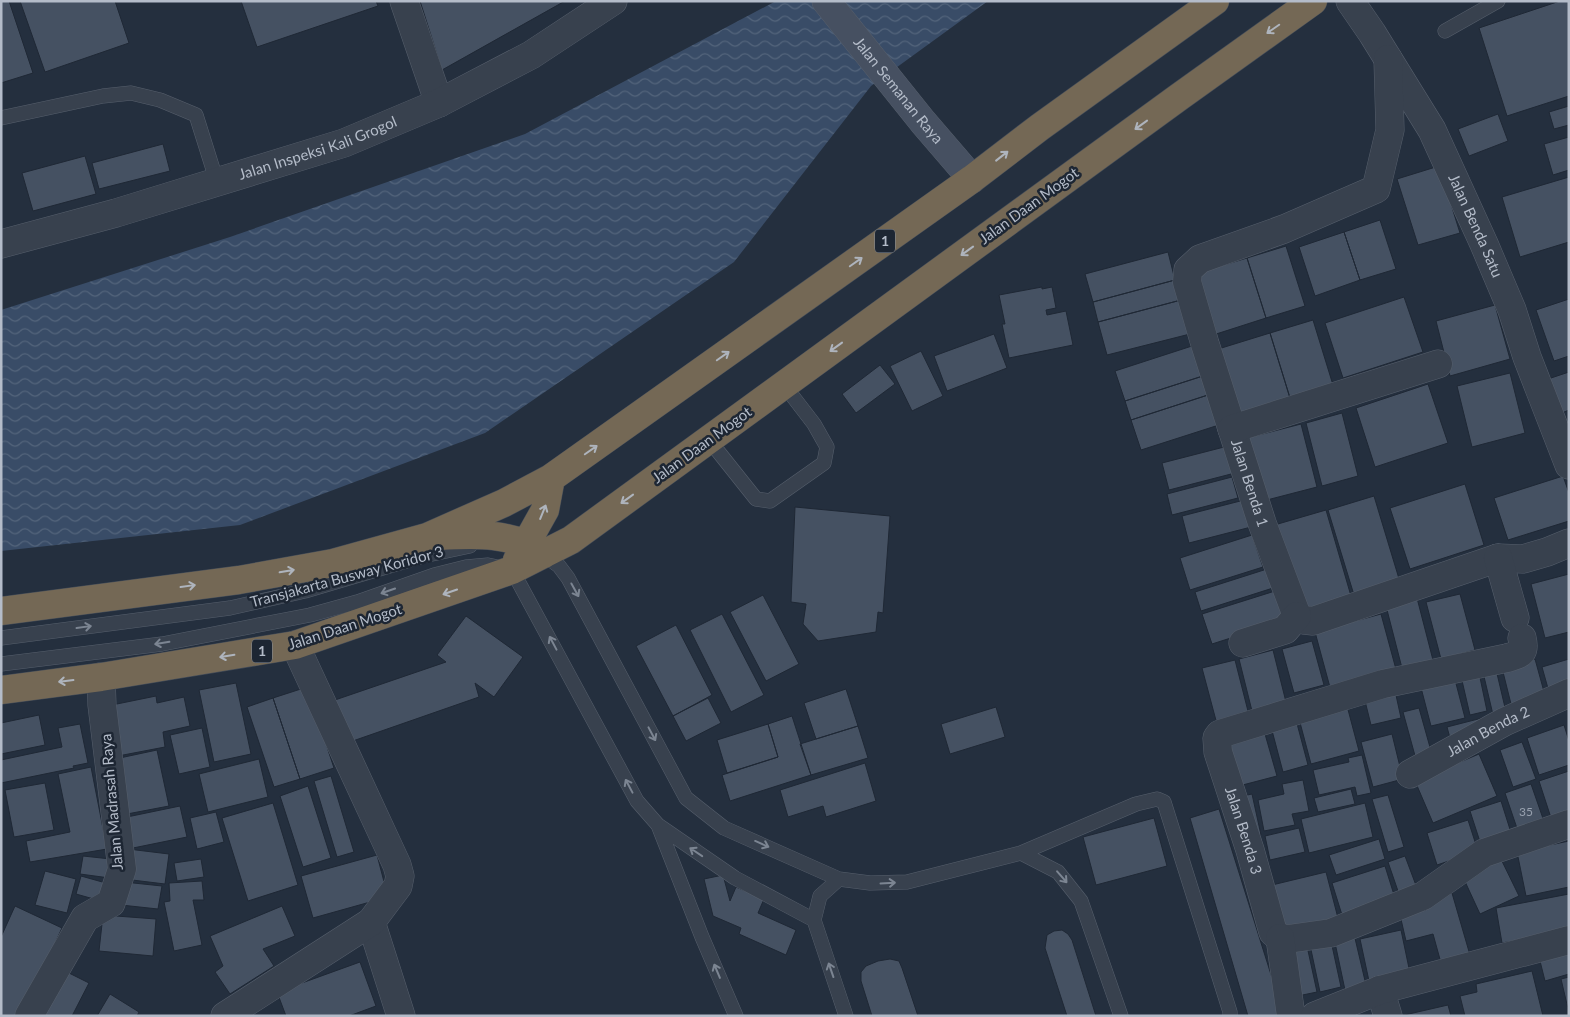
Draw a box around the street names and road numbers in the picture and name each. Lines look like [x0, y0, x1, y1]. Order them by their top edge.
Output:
street label: Jalan Semanan Raya [850, 33, 948, 147]
street label: Jalan Inspeksi Kali Grogol [236, 112, 399, 183]
street label: Jalan Daan Mogot [975, 163, 1082, 247]
street label: Jalan Benda Satu [1445, 171, 1507, 280]
road number: 1 [875, 230, 895, 252]
street label: Jalan Daan Mogot [648, 402, 755, 486]
street label: Jalan Benda 1 [1228, 437, 1273, 529]
street label: Transjakarta Busway Koridor 3 [248, 542, 445, 611]
street label: Jalan Daan Mogot [286, 599, 404, 653]
road number: 1 [252, 640, 272, 662]
street label: Jalan Benda 2 [1443, 702, 1532, 760]
street label: Jalan Madrasah Raya [96, 733, 126, 871]
street label: Jalan Benda 3 [1222, 784, 1266, 876]

